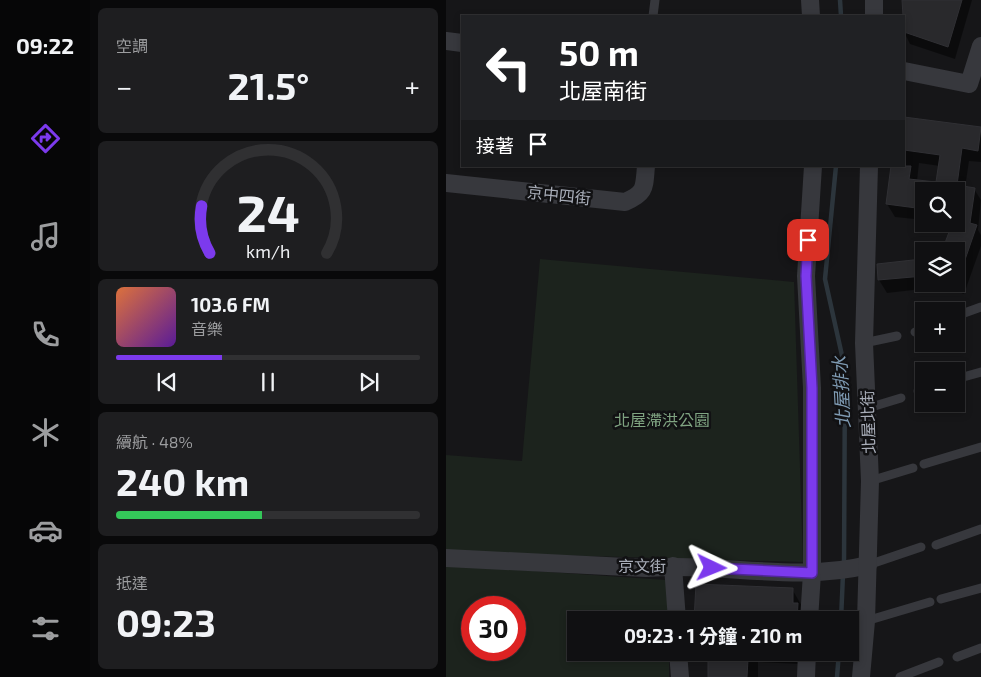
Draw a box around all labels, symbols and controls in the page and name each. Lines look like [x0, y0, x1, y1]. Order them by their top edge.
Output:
text: 50 m [559, 31, 639, 73]
text: 09:22 [16, 32, 74, 58]
icon: left [476, 35, 541, 100]
text: 空調 [116, 36, 148, 55]
text: 21.5° [228, 62, 309, 108]
text: − [116, 69, 132, 103]
text: + [405, 69, 420, 103]
text: 北屋南街 [559, 77, 647, 103]
icon: directions [28, 121, 63, 156]
icon: arrive [524, 130, 552, 158]
text: 接著 [476, 134, 514, 157]
text: 24 [236, 180, 300, 242]
street label: 京中四街 [526, 182, 592, 207]
map controls [915, 182, 965, 412]
button: search [915, 182, 965, 232]
icon: music [28, 219, 63, 254]
pin [787, 219, 829, 261]
icon: arrive [794, 226, 822, 254]
text: km/h [246, 240, 290, 262]
button: layers [915, 242, 965, 292]
text: 103.6 FM [191, 293, 270, 316]
button: + [915, 302, 965, 352]
icon: phone [28, 317, 63, 352]
text: 音樂 [191, 319, 223, 338]
water label: 北屋排水 [828, 355, 854, 429]
button: − [915, 362, 965, 412]
icon: previous [153, 368, 181, 396]
icon: pause [254, 368, 282, 396]
icon: next [355, 368, 383, 396]
street label: 北屋北街 [857, 390, 878, 454]
park label: 北屋滯洪公園 [614, 410, 710, 429]
icon: climate [28, 415, 63, 450]
text: 續航 · 48% [116, 432, 193, 451]
text: 240 km [116, 458, 249, 504]
icon: car [28, 513, 63, 548]
position arrow [685, 541, 737, 593]
street label: 京文街 [618, 556, 666, 575]
text: 抵達 [116, 573, 148, 592]
speed limit sign: 30 [461, 596, 526, 661]
text: 09:23 [116, 599, 216, 645]
icon: filters [28, 611, 63, 646]
text: 09:23 · 1 分鐘 · 210 m [624, 624, 802, 647]

